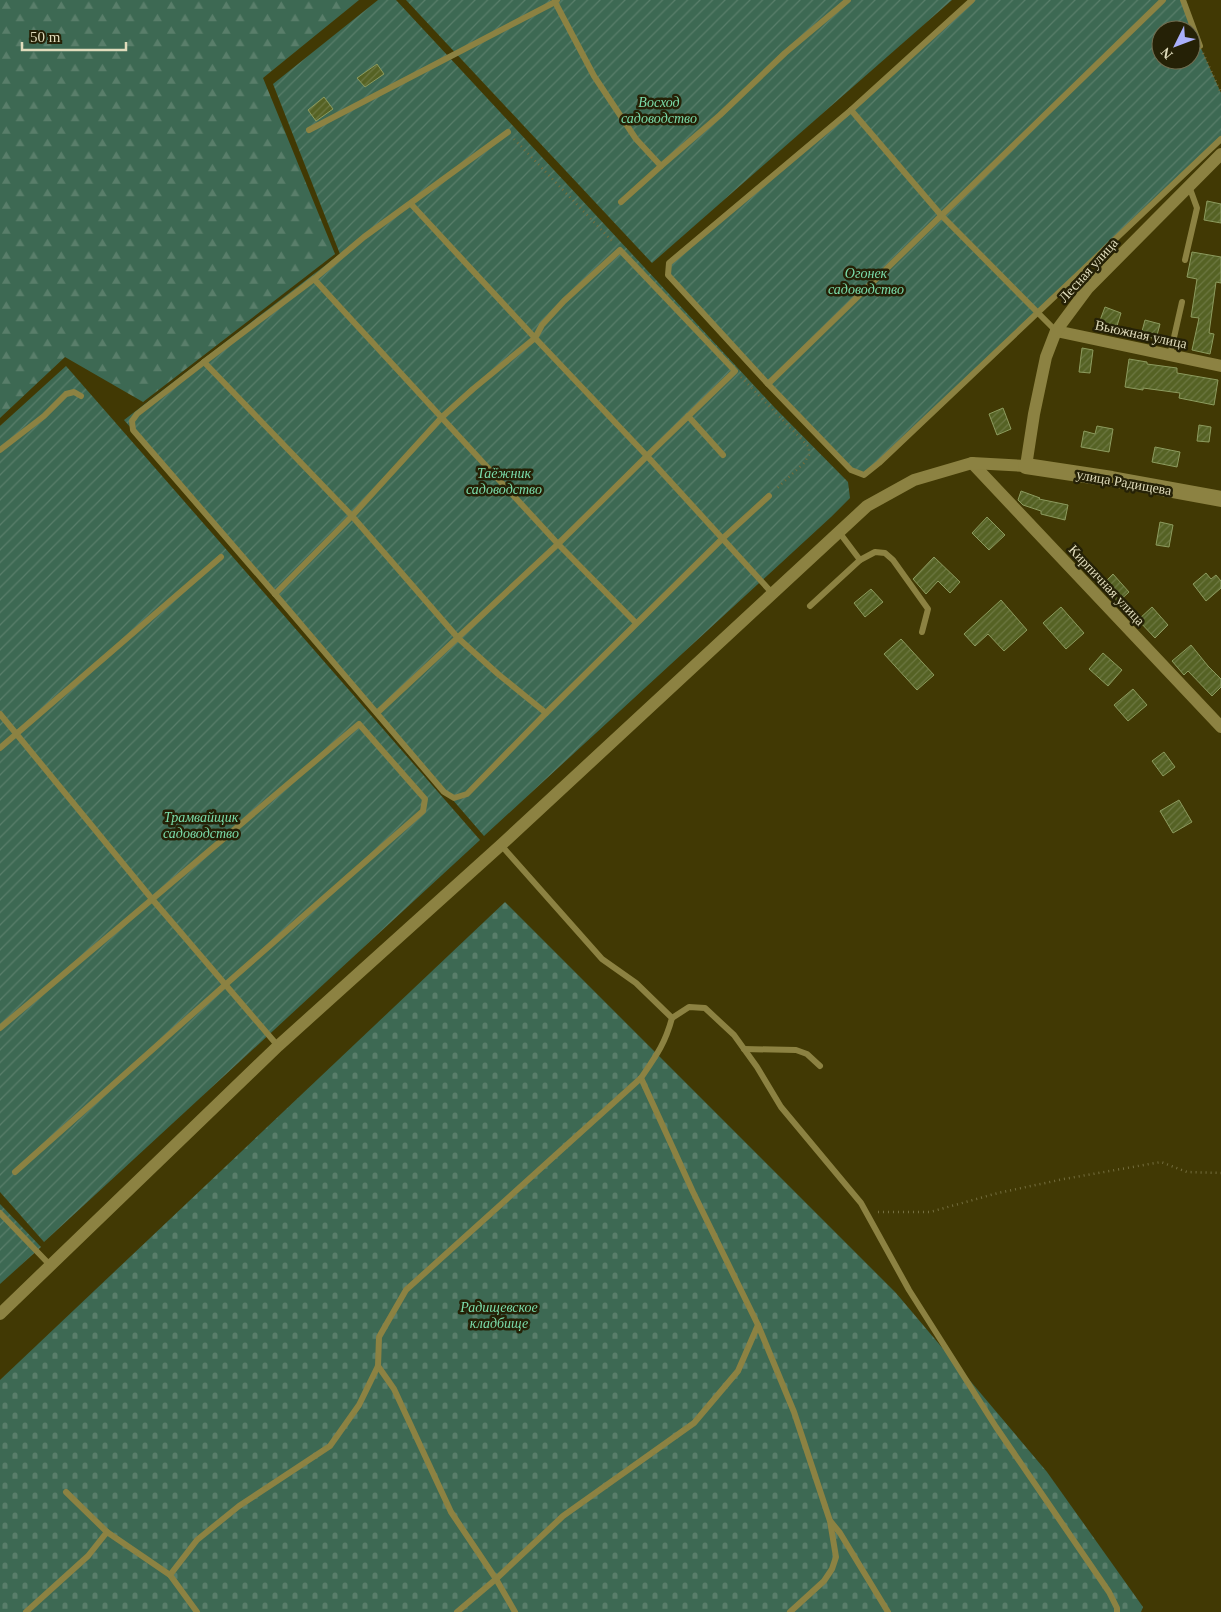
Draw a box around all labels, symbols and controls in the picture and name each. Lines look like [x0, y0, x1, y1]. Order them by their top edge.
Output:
scale bar [22, 20, 126, 52]
north arrow [1151, 20, 1201, 70]
text: 50 m [30, 29, 61, 45]
text: N [1158, 45, 1176, 62]
park label: Восход садоводство [621, 95, 697, 126]
street label: Лесная улица [1056, 235, 1121, 305]
park label: Огонек садоводство [828, 266, 904, 297]
street label: Вьюжная улица [1093, 317, 1189, 352]
park label: Таёжник садоводство [466, 466, 542, 497]
street label: улица Радищева [1075, 467, 1173, 498]
street label: Кирпичная улица [1066, 542, 1148, 629]
park label: Трамвайщик садоводство [163, 810, 239, 841]
park label: Радищевское кладбище [459, 1300, 538, 1331]

